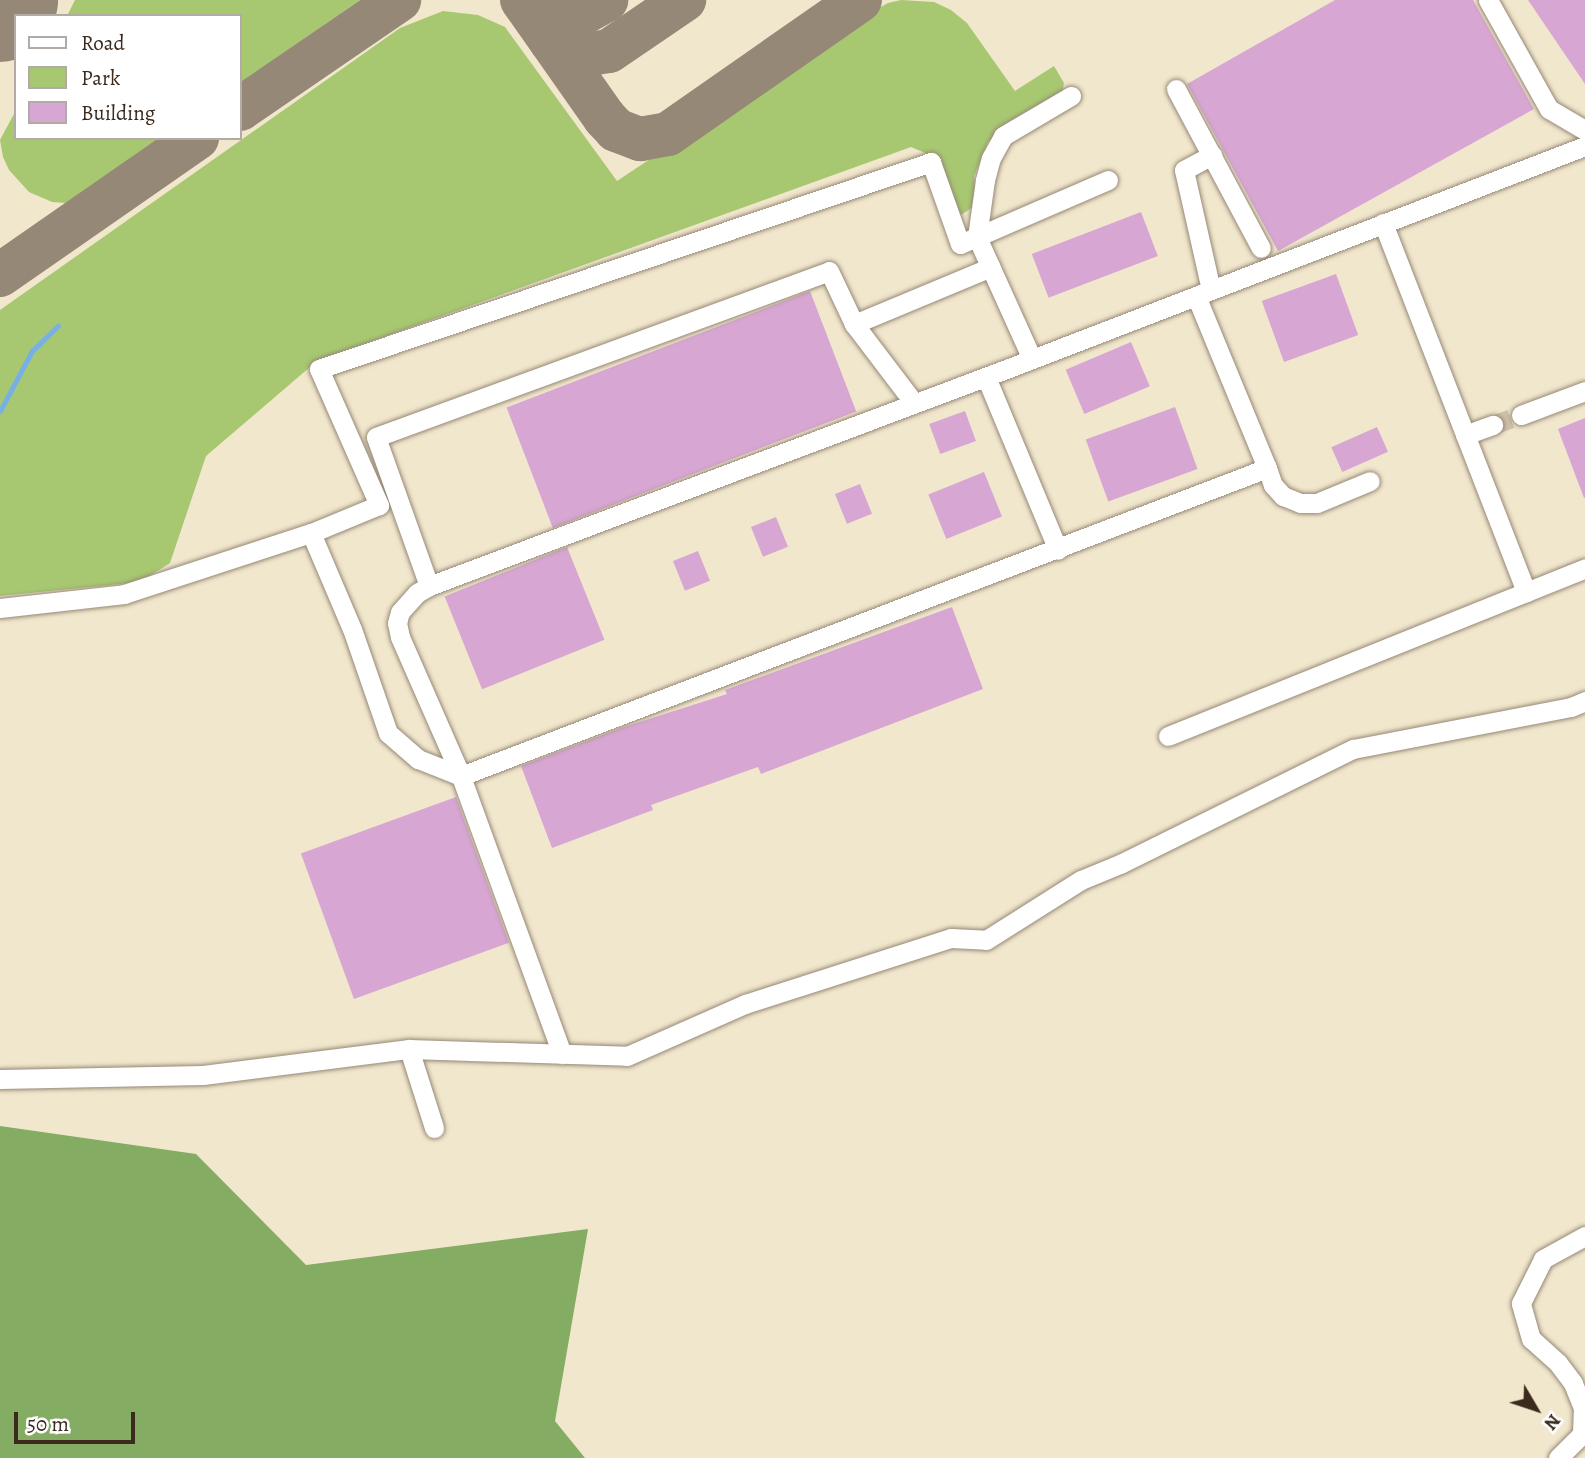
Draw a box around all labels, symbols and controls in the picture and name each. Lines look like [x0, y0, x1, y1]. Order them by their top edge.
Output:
legend [14, 14, 242, 140]
text: Road [81, 29, 125, 57]
text: Park [81, 64, 120, 92]
text: Building [81, 99, 155, 127]
north arrow [1501, 1374, 1571, 1444]
scale bar [18, 1398, 138, 1442]
text: N [1538, 1409, 1567, 1436]
text: 50 m [27, 1410, 69, 1438]

